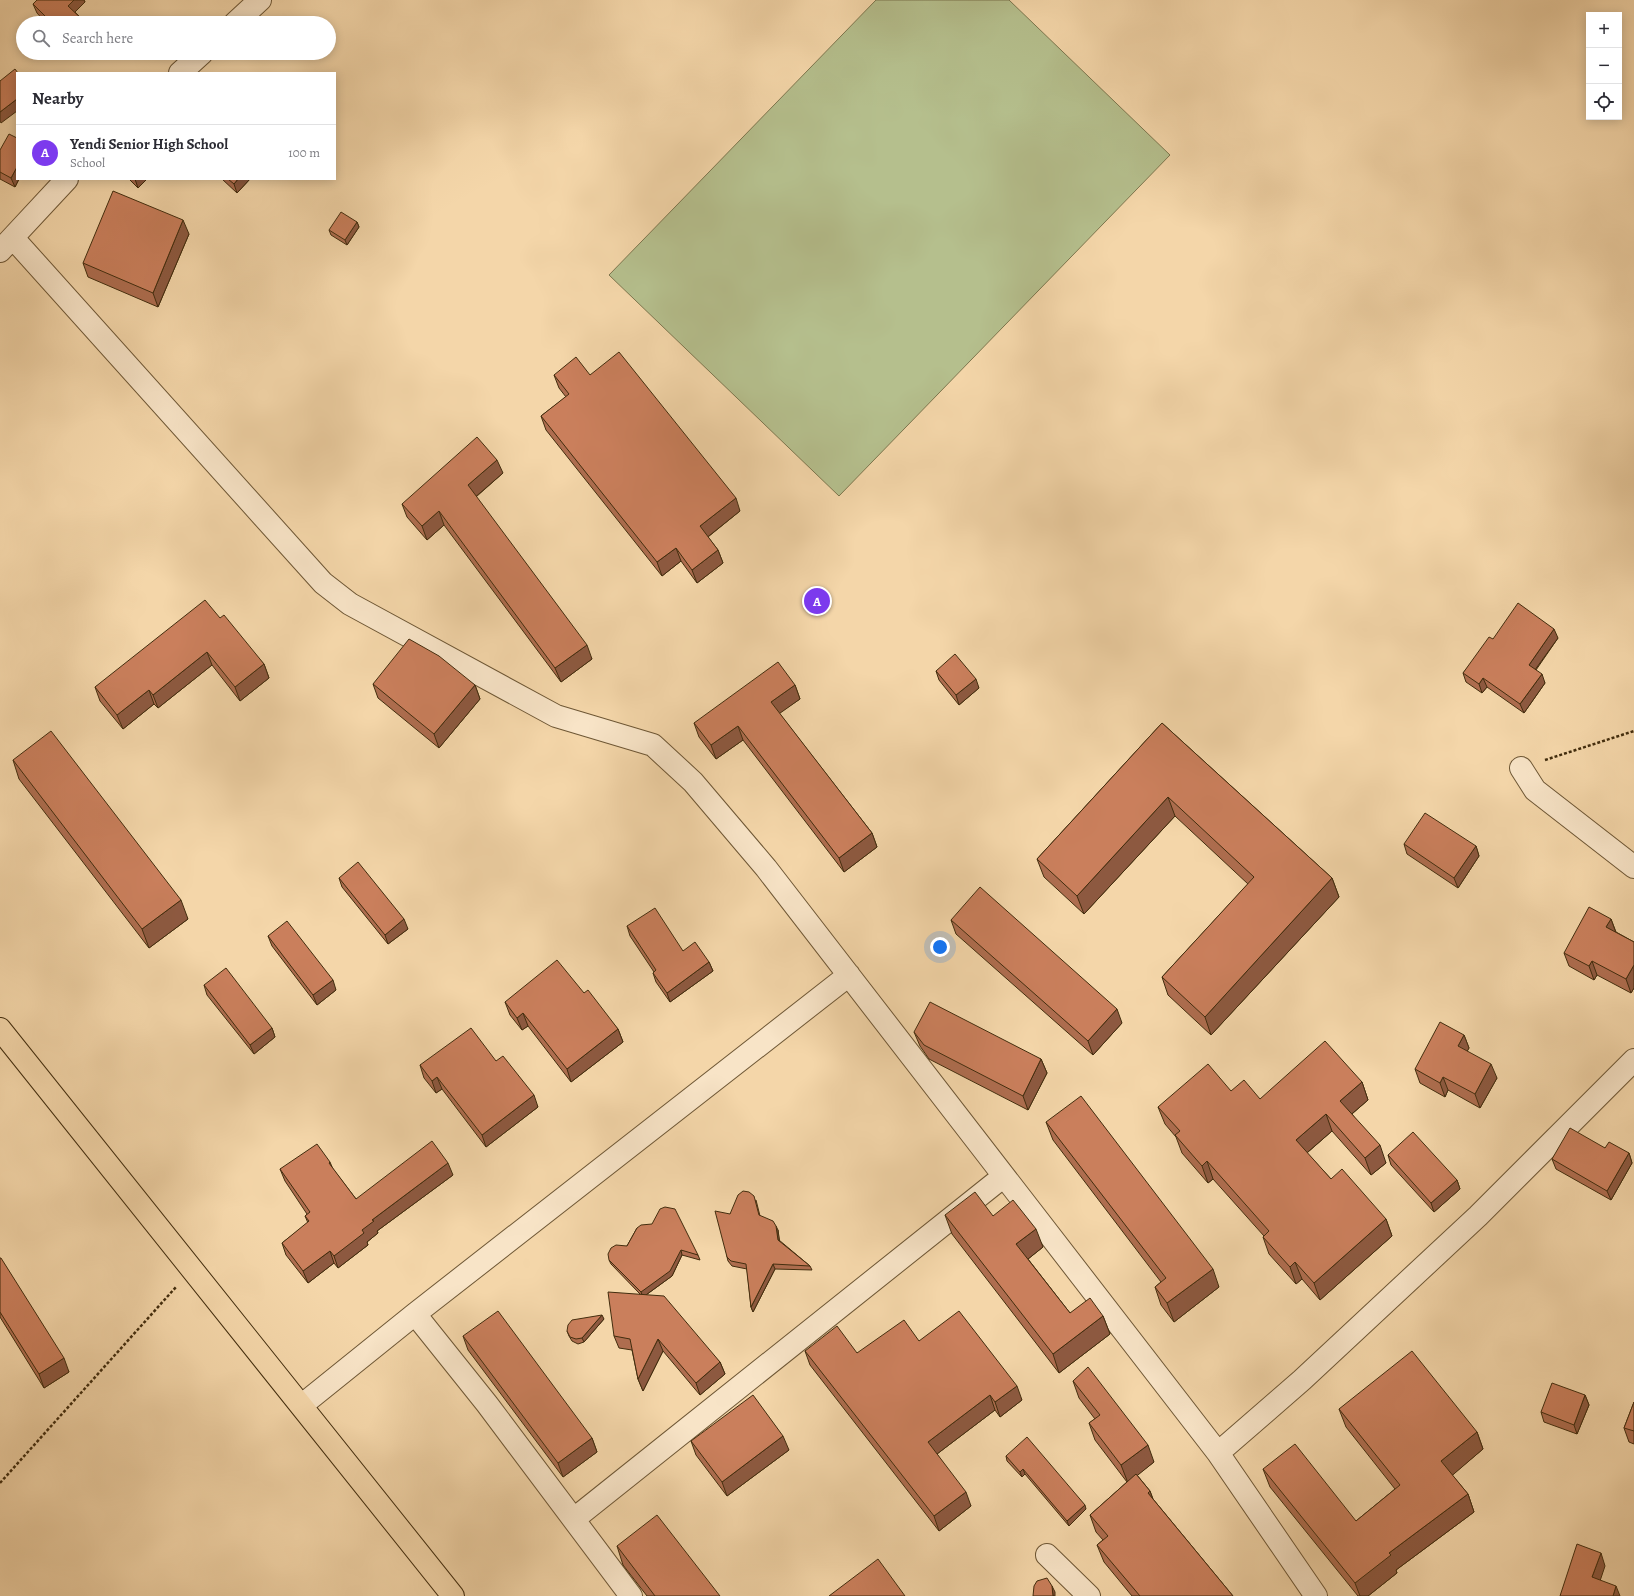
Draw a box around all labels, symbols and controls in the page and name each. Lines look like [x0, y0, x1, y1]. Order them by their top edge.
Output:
map controls [1586, 12, 1622, 120]
button: + [1586, 12, 1622, 48]
search box [16, 16, 336, 60]
icon: search [30, 27, 52, 49]
text: Search here [62, 28, 133, 48]
button: − [1586, 48, 1622, 84]
button: locate [1586, 84, 1622, 120]
text: Nearby [32, 87, 83, 110]
text: Yendi Senior High School [70, 134, 228, 154]
text: A [41, 144, 49, 161]
text: 100 m [288, 144, 320, 161]
text: School [70, 154, 105, 171]
pin: A [804, 586, 830, 616]
your location [930, 937, 950, 957]

